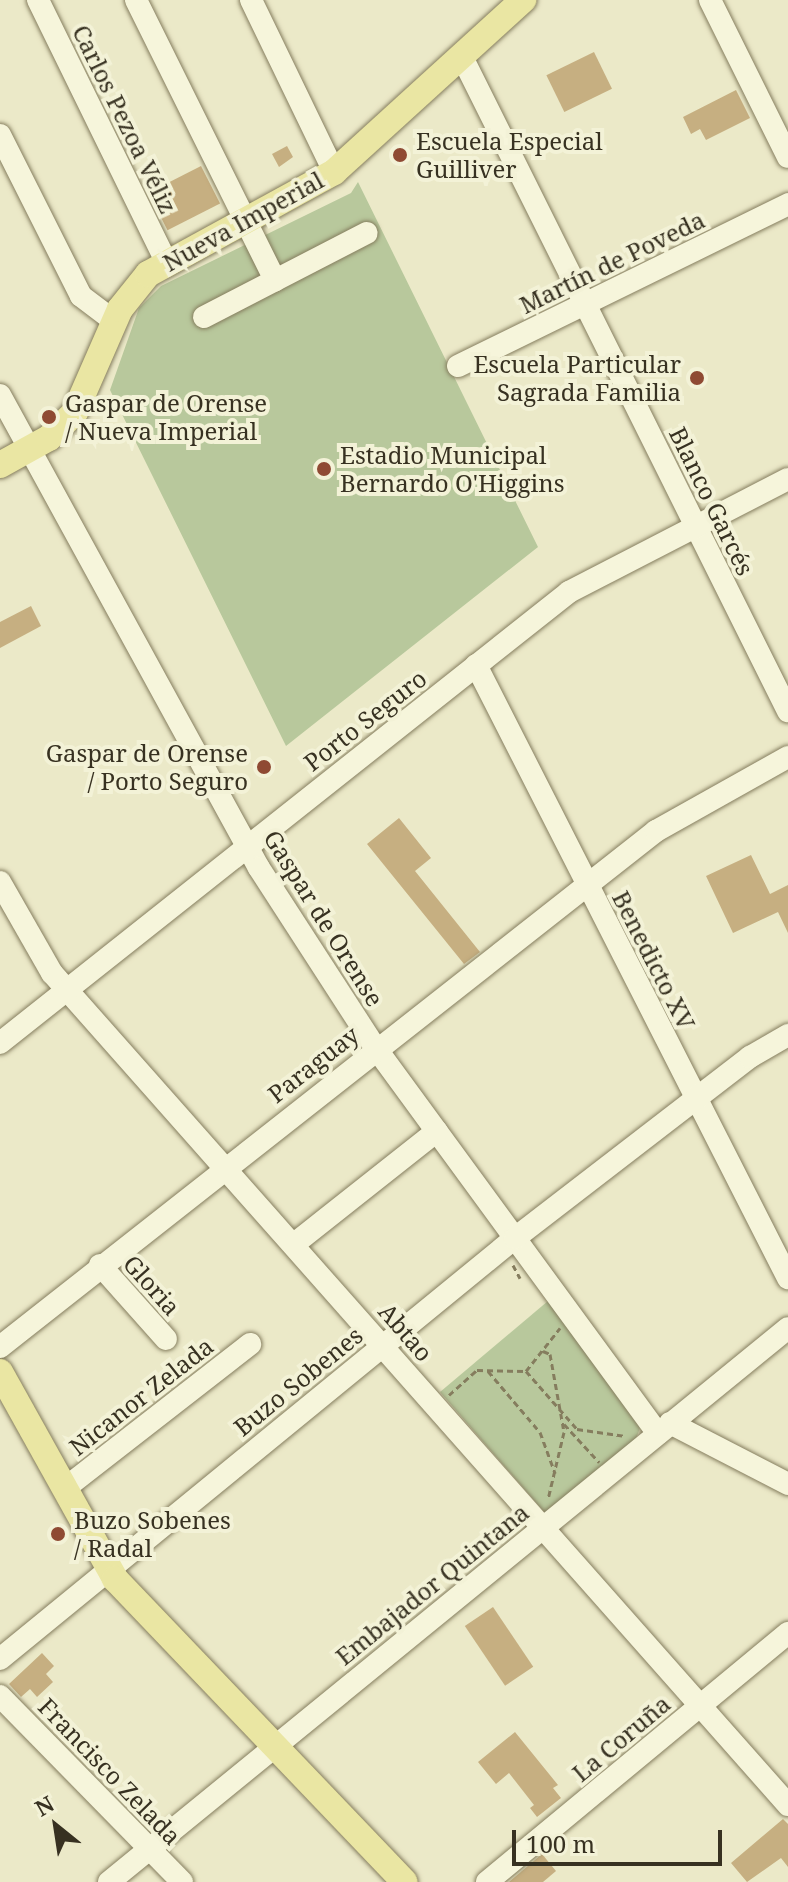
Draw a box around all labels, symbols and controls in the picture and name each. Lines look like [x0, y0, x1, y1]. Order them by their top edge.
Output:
street label: Carlos Pezoa Véliz [67, 20, 183, 218]
place label: Escuela Especial Guilliver [416, 127, 603, 183]
marker: Escuela Especial Guilliver [391, 146, 409, 164]
street label: Nueva Imperial [158, 165, 328, 277]
street label: Martín de Poveda [515, 205, 709, 319]
place label: Escuela Particular Sagrada Familia [473, 350, 681, 406]
marker: Escuela Particular Sagrada Familia [688, 369, 706, 387]
place label: Gaspar de Orense / Nueva Imperial [65, 389, 267, 445]
marker: Gaspar de Orense / Nueva Imperial [40, 408, 58, 426]
street label: Blanco Garcés [664, 422, 760, 580]
place label: Estadio Municipal Bernardo O'Higgins [340, 441, 565, 497]
marker: Estadio Municipal Bernardo O'Higgins [315, 460, 333, 478]
street label: Porto Seguro [298, 663, 432, 777]
place label: Gaspar de Orense / Porto Seguro [46, 739, 248, 795]
marker: Gaspar de Orense / Porto Seguro [255, 758, 273, 776]
street label: Gaspar de Orense [258, 825, 390, 1011]
street label: Benedicto XV [607, 886, 701, 1034]
street label: Paraguay [262, 1020, 364, 1108]
street label: Gloria [118, 1249, 186, 1321]
street label: Abtao [373, 1297, 439, 1367]
street label: Buzo Sobenes [228, 1320, 368, 1442]
street label: Nicanor Zelada [63, 1331, 219, 1461]
street label: Embajador Quintana [330, 1497, 534, 1671]
place label: Buzo Sobenes / Radal [74, 1506, 231, 1562]
marker: Buzo Sobenes / Radal [49, 1525, 67, 1543]
street label: La Coruña [566, 1689, 676, 1787]
street label: Francisco Zelada [33, 1692, 187, 1850]
north arrow [16, 1786, 96, 1866]
text: N [29, 1788, 59, 1823]
scale bar [516, 1814, 726, 1864]
text: 100 m [526, 1827, 595, 1860]

